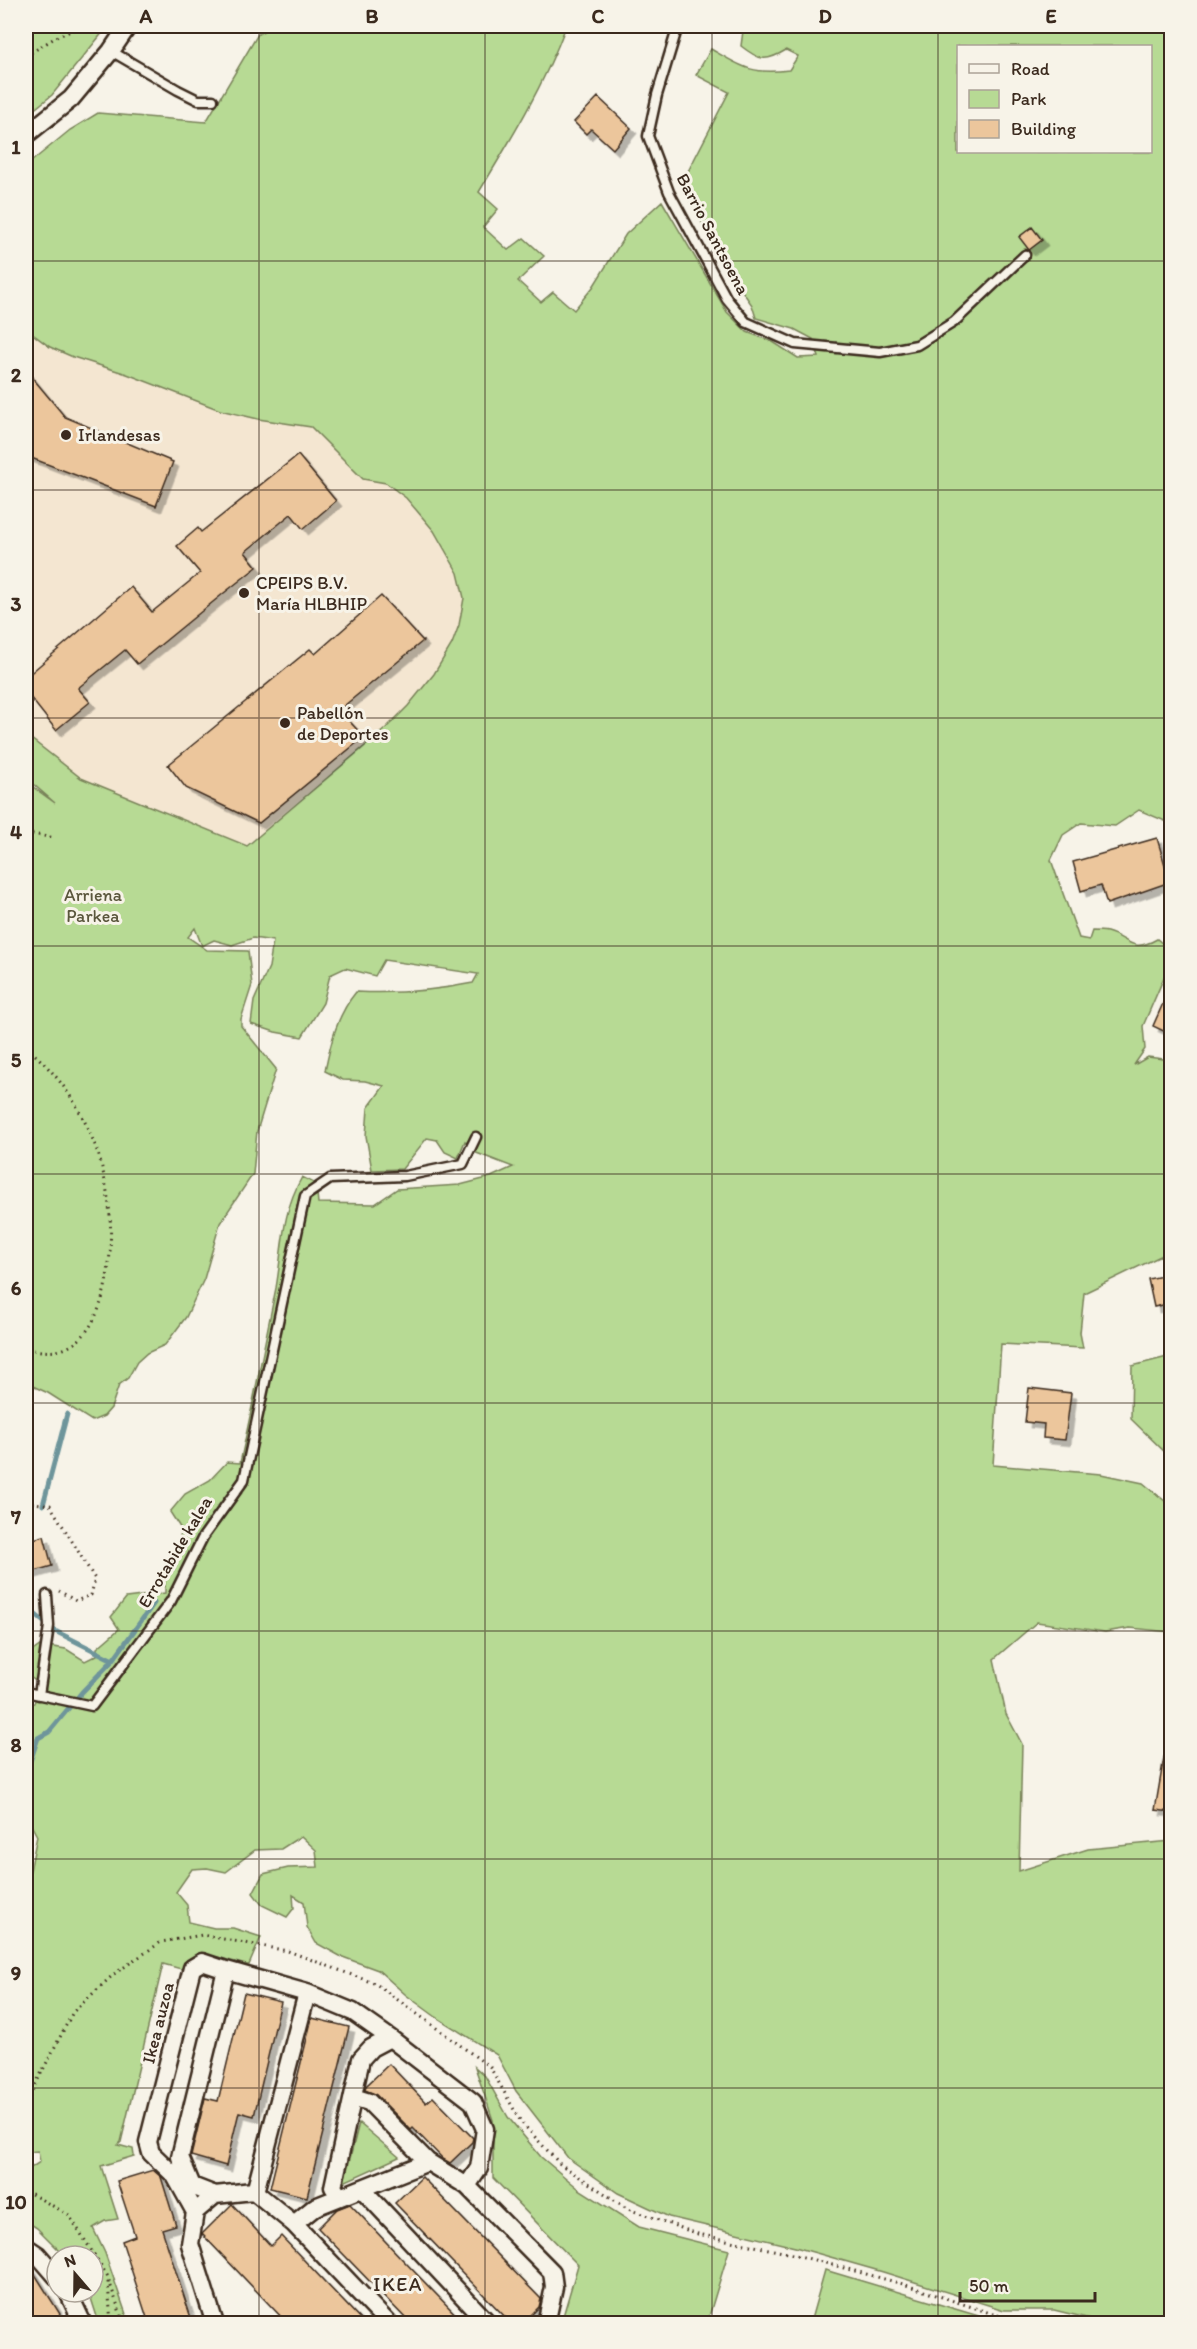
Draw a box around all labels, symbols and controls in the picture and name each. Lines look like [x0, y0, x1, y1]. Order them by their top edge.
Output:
text: A [139, 4, 153, 28]
text: B [366, 4, 379, 28]
text: C [592, 4, 605, 28]
text: D [818, 4, 832, 28]
text: E [1045, 4, 1057, 28]
legend [957, 45, 1152, 153]
text: Road [1011, 58, 1050, 80]
text: Park [1011, 88, 1046, 110]
text: Building [1011, 118, 1077, 140]
text: 1 [11, 135, 21, 159]
street label: Barrio Santsoena [672, 169, 755, 299]
text: 2 [11, 363, 22, 387]
place label: Irlandesas [78, 424, 160, 446]
marker: Irlandesas [59, 428, 73, 442]
place label: CPEIPS B.V. María HLBHIP [256, 572, 368, 615]
marker: CPEIPS B.V. María HLBHIP [237, 586, 251, 600]
text: 3 [11, 592, 22, 616]
place label: Pabellón de Deportes [297, 702, 388, 745]
marker: Pabellón de Deportes [278, 716, 292, 730]
text: 4 [10, 820, 22, 844]
park label: Arriena Parkea [64, 884, 123, 927]
text: 5 [11, 1048, 22, 1072]
text: 6 [11, 1276, 22, 1300]
street label: Errotabide kalea [133, 1492, 217, 1612]
text: 7 [10, 1505, 21, 1529]
text: 8 [11, 1733, 22, 1757]
text: 9 [11, 1961, 21, 1985]
street label: Ikea auzoa [137, 1979, 179, 2066]
text: 10 [5, 2190, 27, 2214]
north arrow [45, 2244, 105, 2304]
text: N [62, 2250, 78, 2271]
scale bar [960, 2265, 1095, 2303]
district label: IKEA [373, 2272, 423, 2296]
text: 50 m [969, 2275, 1009, 2297]

